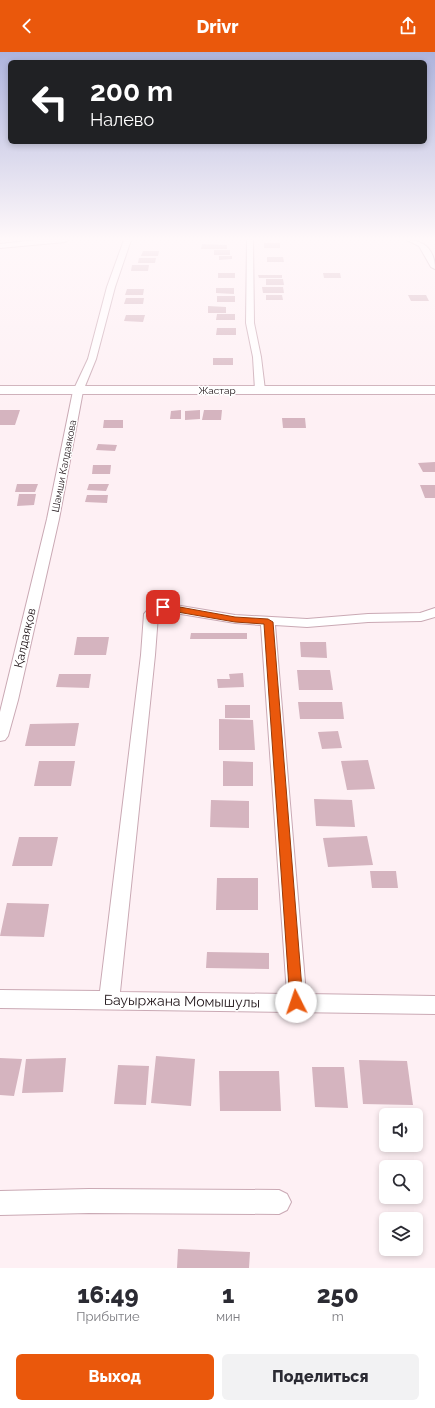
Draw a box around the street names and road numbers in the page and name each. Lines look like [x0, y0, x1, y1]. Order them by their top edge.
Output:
street label: Жастар [198, 385, 236, 396]
street label: Шамши Калдаякова [50, 419, 78, 513]
street label: Қалдаяқов [11, 607, 39, 669]
street label: Бауыржана Момышулы [104, 992, 260, 1010]

